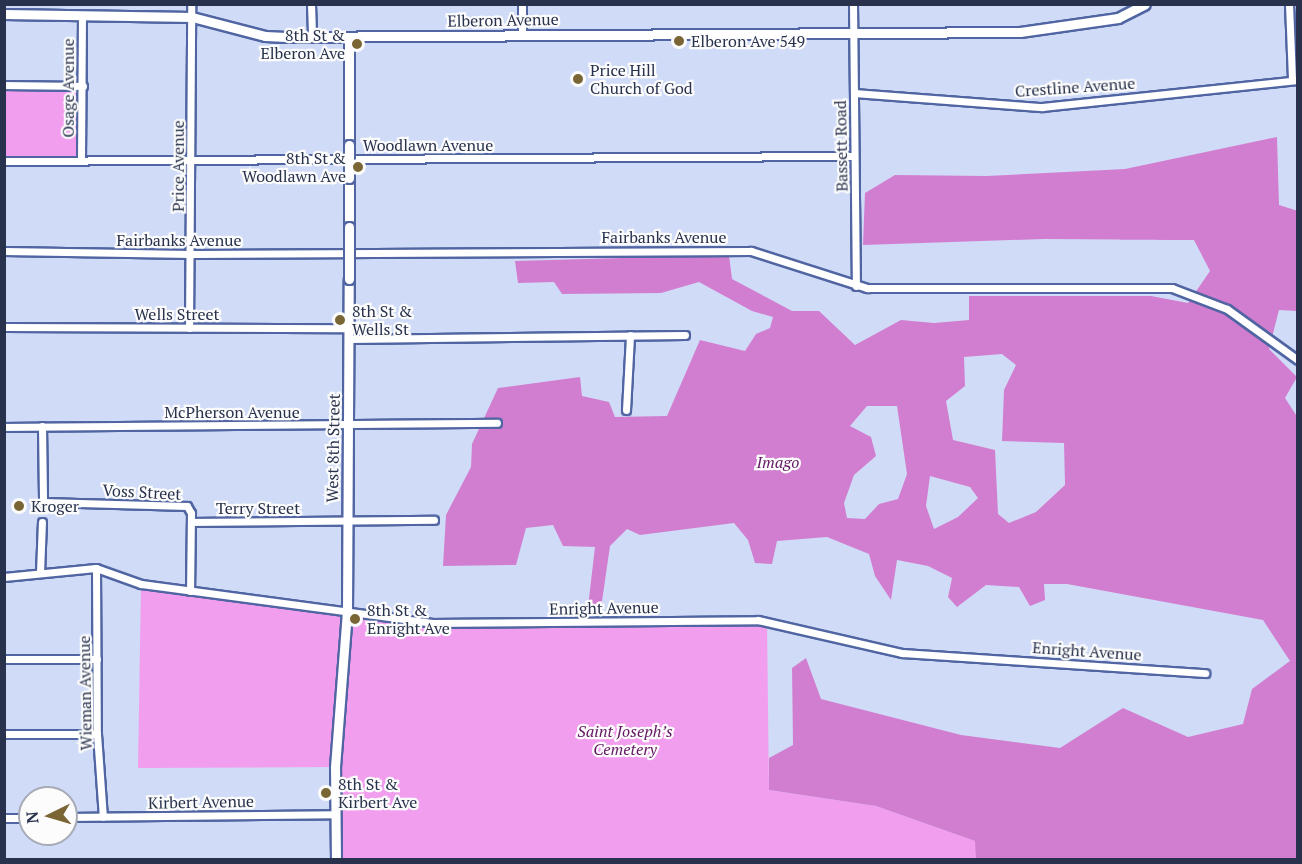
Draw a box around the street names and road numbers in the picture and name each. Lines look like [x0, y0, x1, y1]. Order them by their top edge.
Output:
street label: Elberon Avenue [447, 9, 559, 31]
street label: Osage Avenue [58, 38, 78, 138]
street label: Crestline Avenue [1014, 73, 1136, 101]
street label: Bassett Road [831, 100, 851, 192]
street label: Price Avenue [168, 120, 188, 212]
street label: Woodlawn Avenue [363, 135, 493, 155]
street label: Fairbanks Avenue [601, 227, 727, 247]
street label: Fairbanks Avenue [116, 230, 242, 250]
street label: Wells Street [134, 304, 220, 324]
street label: West 8th Street [322, 393, 344, 503]
street label: McPherson Avenue [164, 402, 300, 422]
street label: Voss Street [102, 480, 182, 504]
street label: Terry Street [216, 498, 300, 518]
street label: Enright Avenue [549, 597, 659, 619]
street label: Wieman Avenue [74, 635, 96, 751]
street label: Enright Avenue [1032, 638, 1142, 664]
street label: Kirbert Avenue [148, 791, 254, 813]

